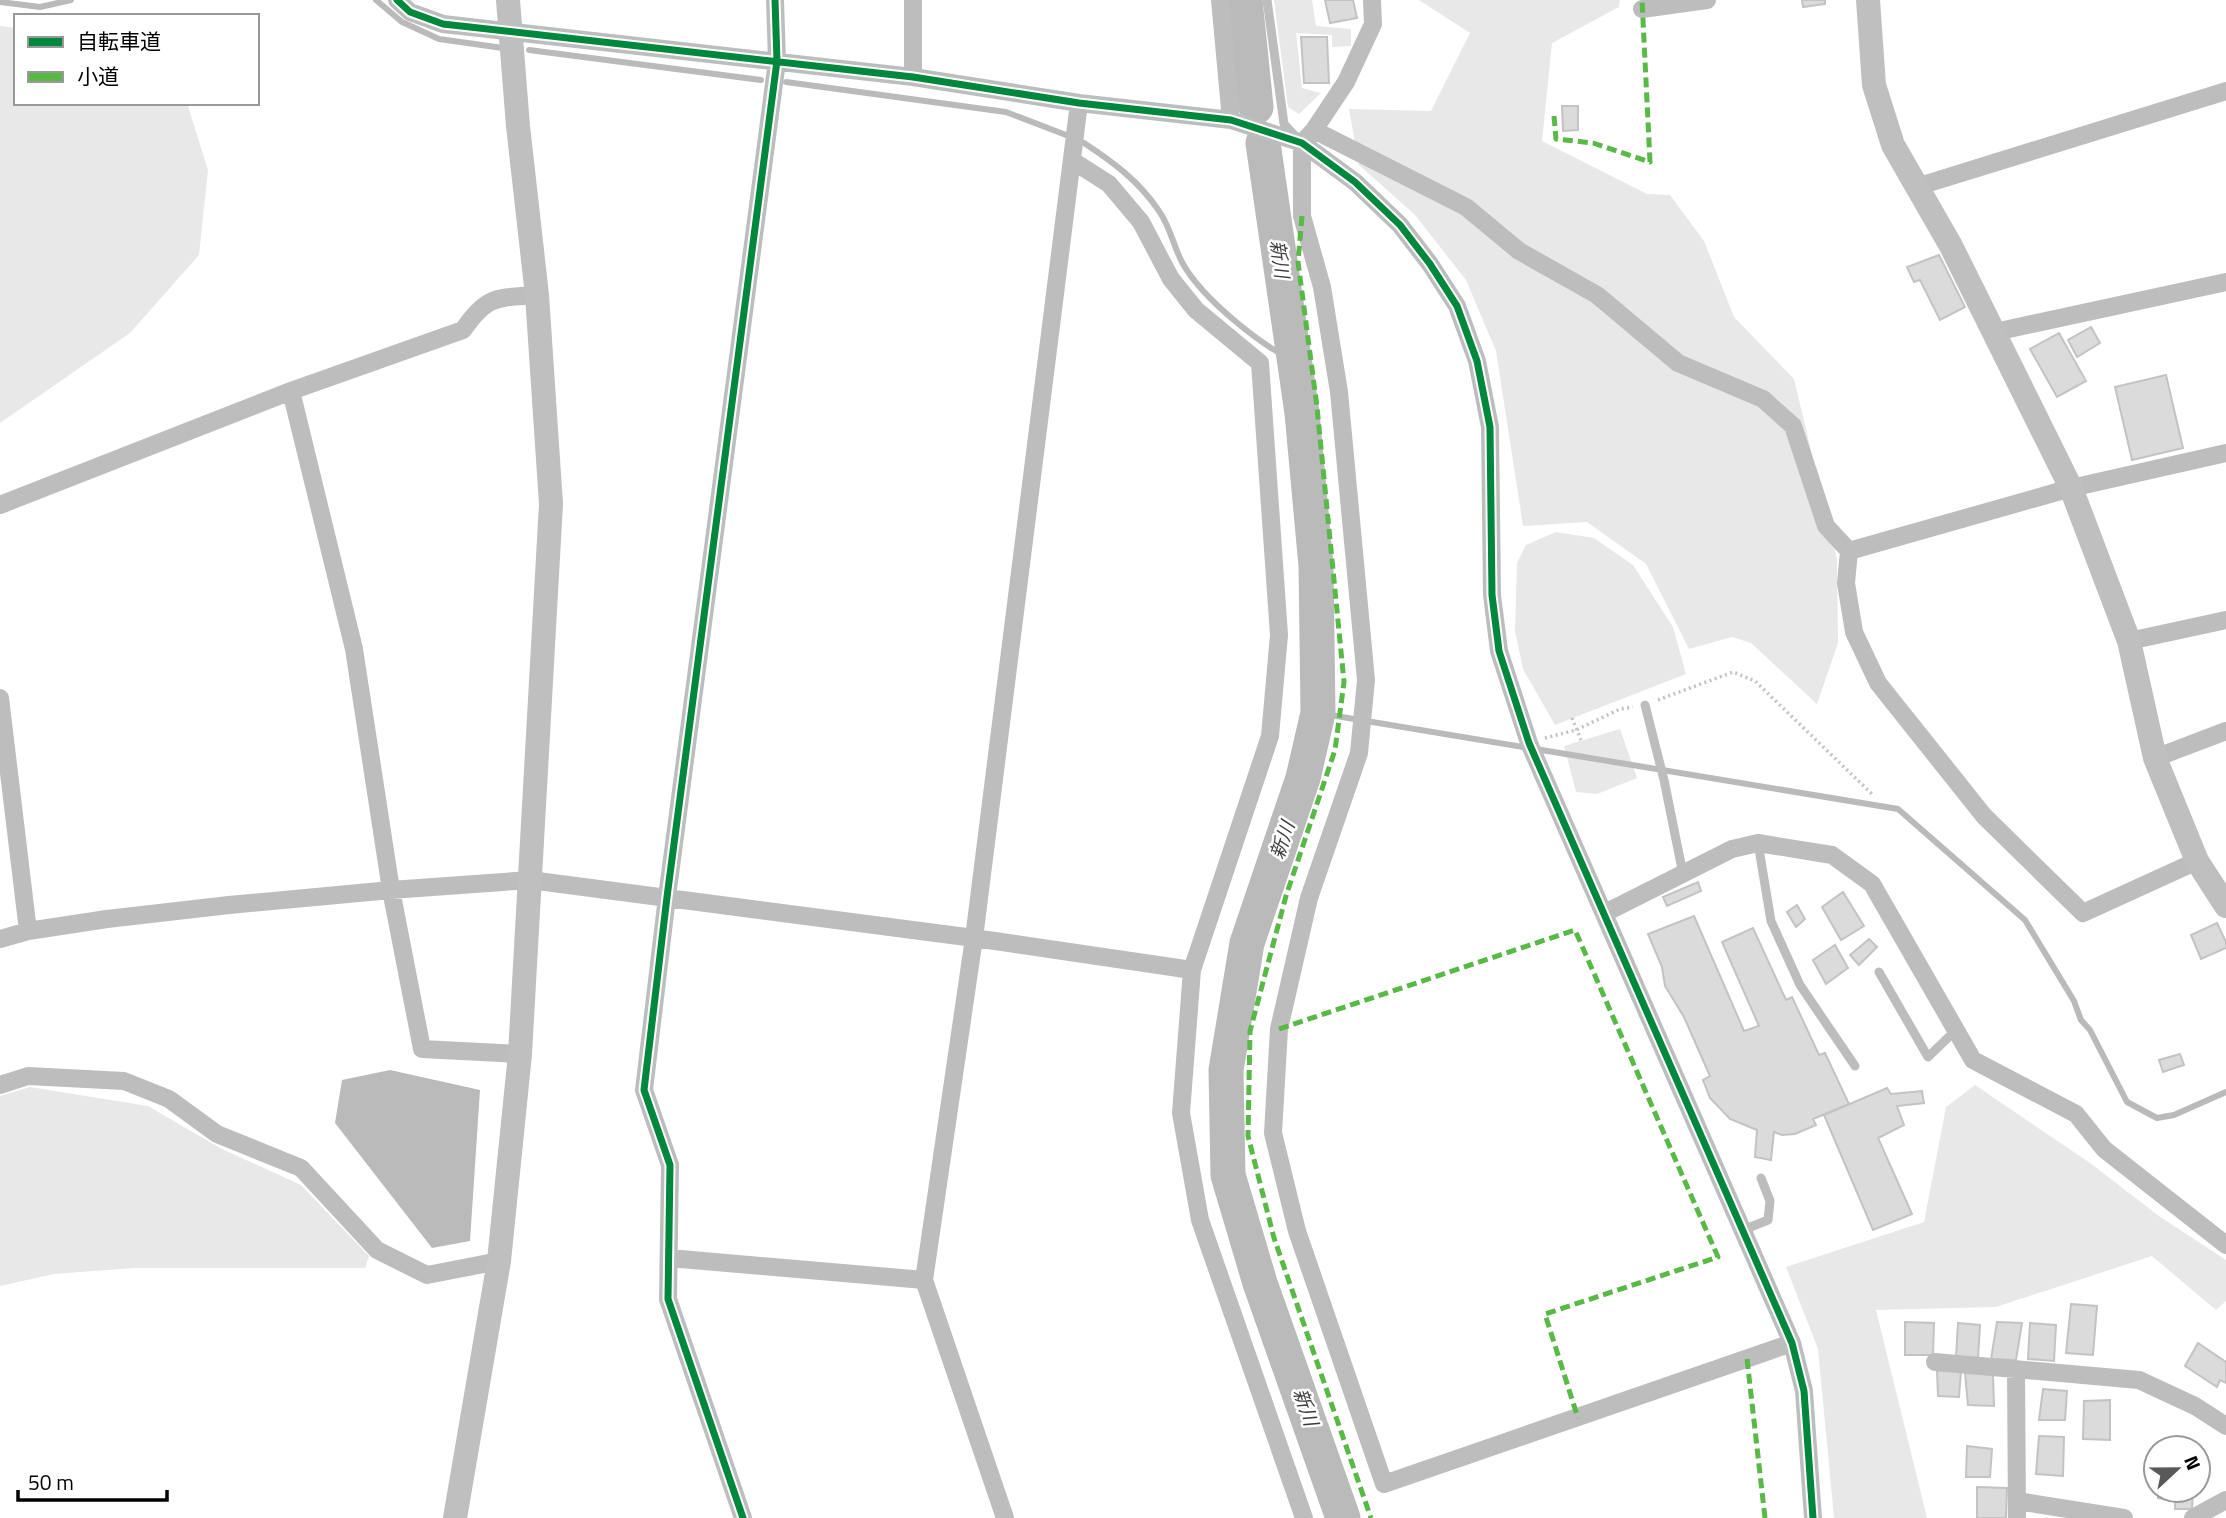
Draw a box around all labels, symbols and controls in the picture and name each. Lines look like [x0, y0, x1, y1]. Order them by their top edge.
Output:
legend [14, 14, 259, 105]
text: 自転車道 [77, 25, 161, 57]
text: 小道 [77, 60, 119, 92]
water label: 新川 [1263, 238, 1298, 282]
water label: 新川 [1262, 815, 1302, 863]
water label: 新川 [1287, 1384, 1327, 1431]
north arrow [2142, 1434, 2212, 1504]
text: N [2177, 1451, 2209, 1474]
scale bar [18, 1458, 166, 1502]
text: 50 m [28, 1466, 74, 1498]

